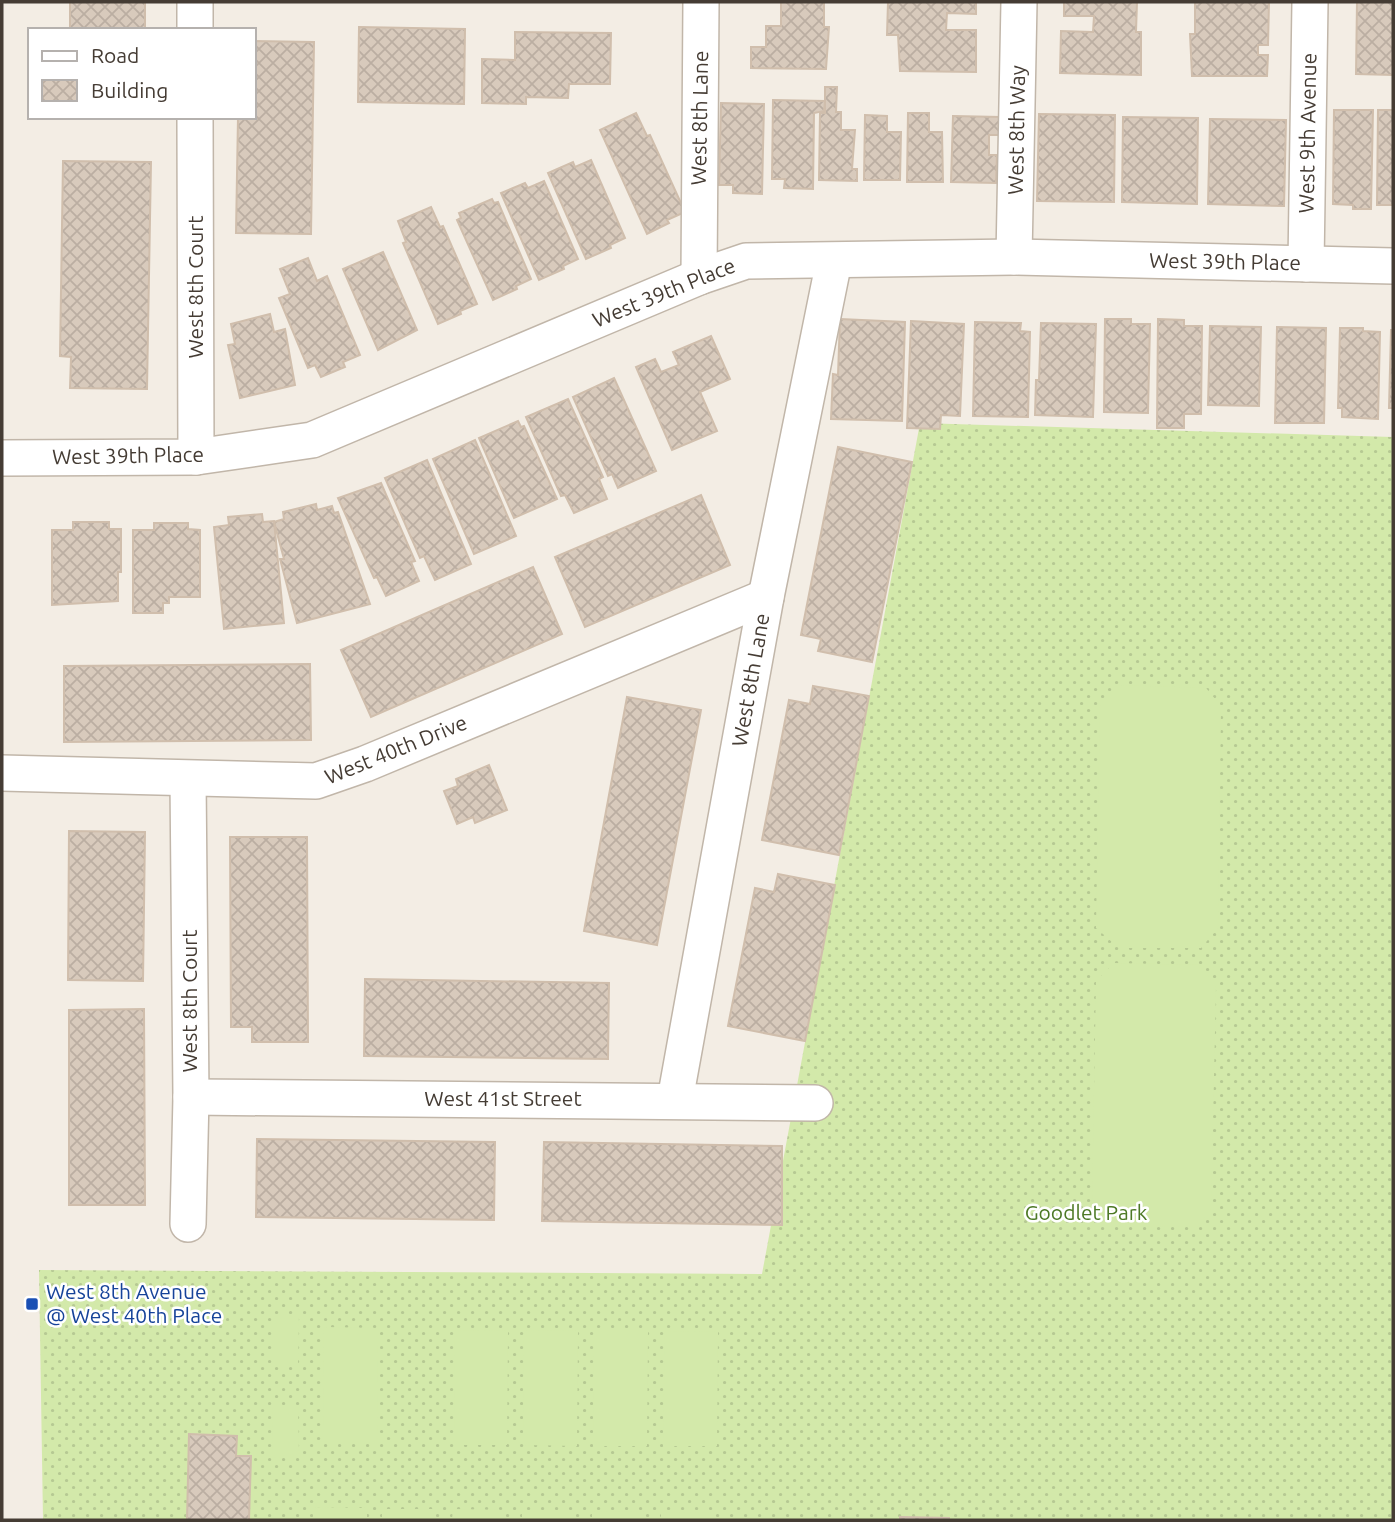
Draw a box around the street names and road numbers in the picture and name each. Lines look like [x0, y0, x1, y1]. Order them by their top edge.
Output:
street label: West 8th Lane [686, 50, 712, 186]
street label: West 9th Avenue [1294, 53, 1320, 213]
street label: West 8th Way [1003, 65, 1029, 195]
street label: West 8th Court [183, 215, 207, 359]
street label: West 39th Place [1149, 248, 1301, 274]
street label: West 39th Place [589, 253, 738, 332]
street label: West 39th Place [52, 442, 204, 468]
street label: West 8th Lane [726, 611, 774, 748]
street label: West 40th Drive [321, 710, 470, 789]
street label: West 8th Court [177, 929, 201, 1073]
street label: West 41st Street [424, 1086, 582, 1110]

